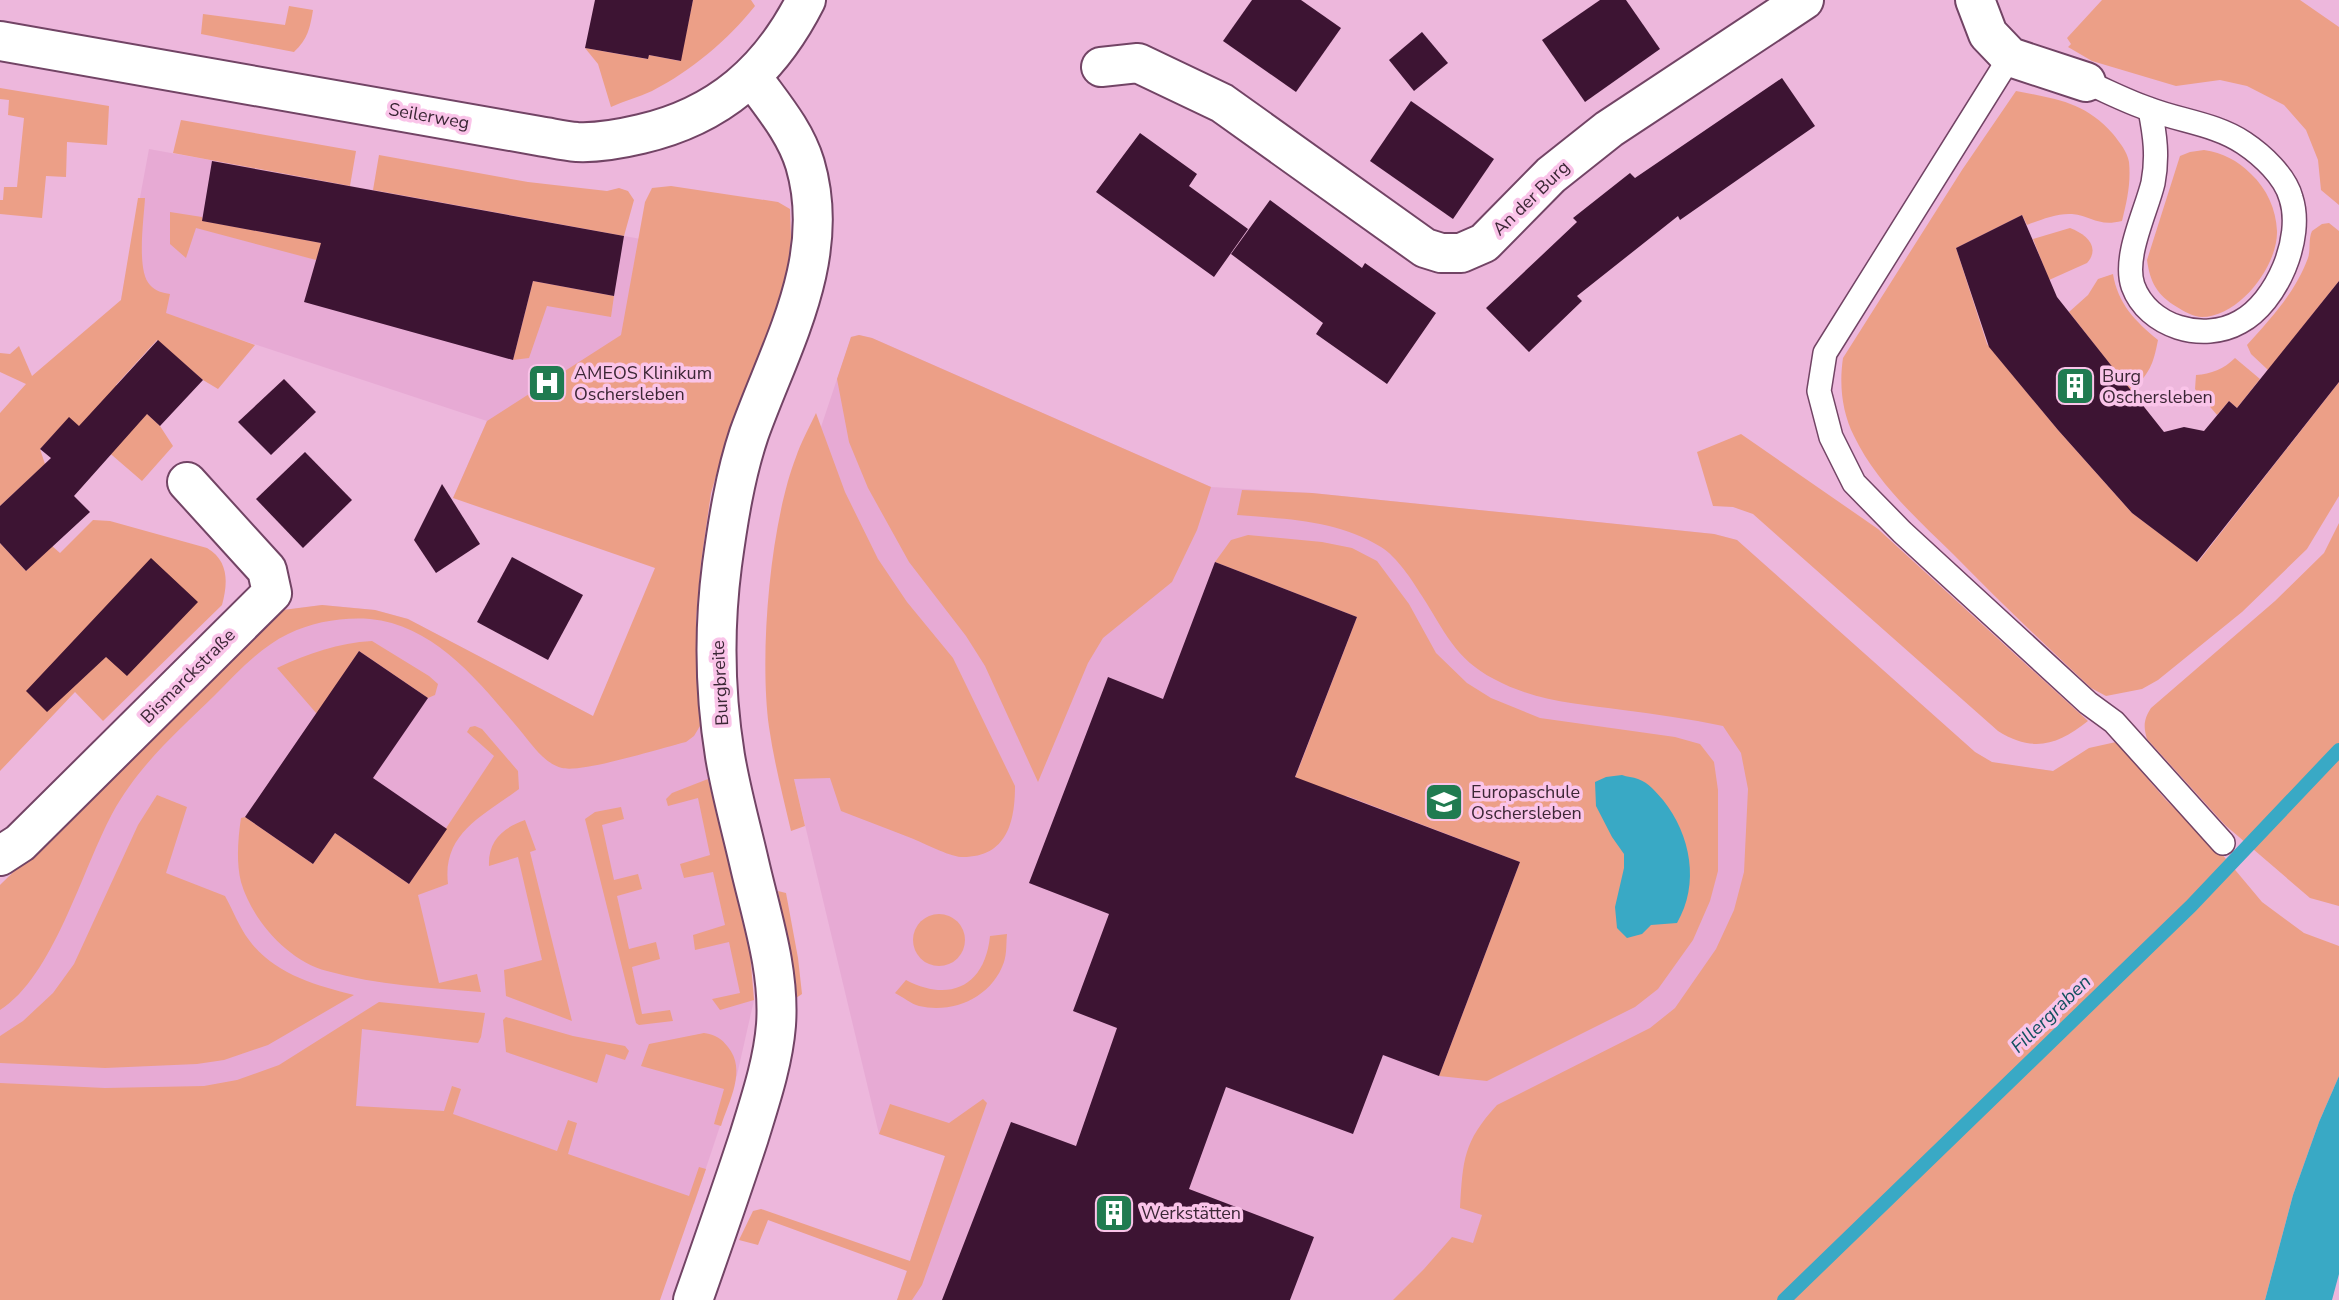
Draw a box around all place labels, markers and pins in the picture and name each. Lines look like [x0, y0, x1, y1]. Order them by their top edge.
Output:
place label: AMEOS Klinikum Oschersleben [574, 361, 712, 406]
hospital icon: AMEOS Klinikum Oschersleben [526, 362, 568, 404]
place label: Burg Oschersleben [2102, 364, 2213, 409]
building icon: Burg Oschersleben [2054, 365, 2096, 407]
place label: Europaschule Oschersleben [1471, 780, 1582, 825]
school or university icon: Europaschule Oschersleben [1423, 781, 1465, 823]
building icon: Werkstätten [1093, 1192, 1135, 1234]
place label: Werkstätten [1141, 1201, 1241, 1225]

